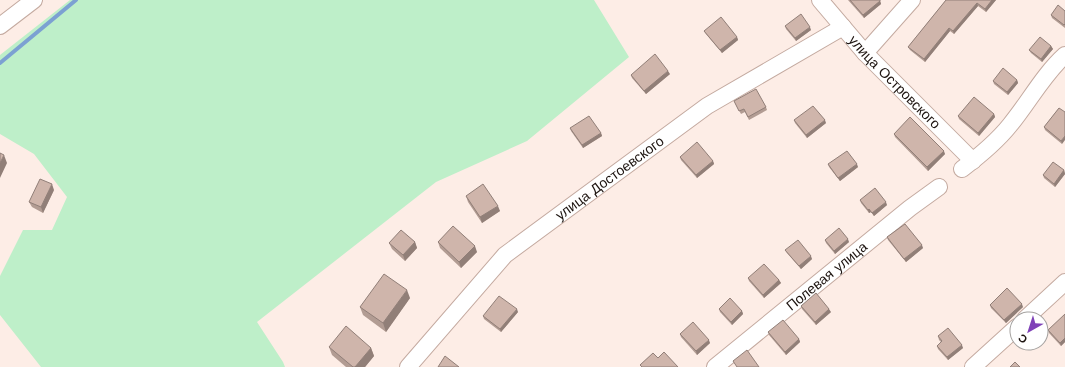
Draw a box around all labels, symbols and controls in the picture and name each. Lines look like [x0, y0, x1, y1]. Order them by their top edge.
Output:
street label: улица Островского [846, 32, 944, 132]
street label: улица Достоевского [552, 133, 667, 223]
street label: Полевая улица [783, 238, 870, 314]
north arrow [1009, 311, 1049, 351]
text: С [1016, 331, 1030, 346]

